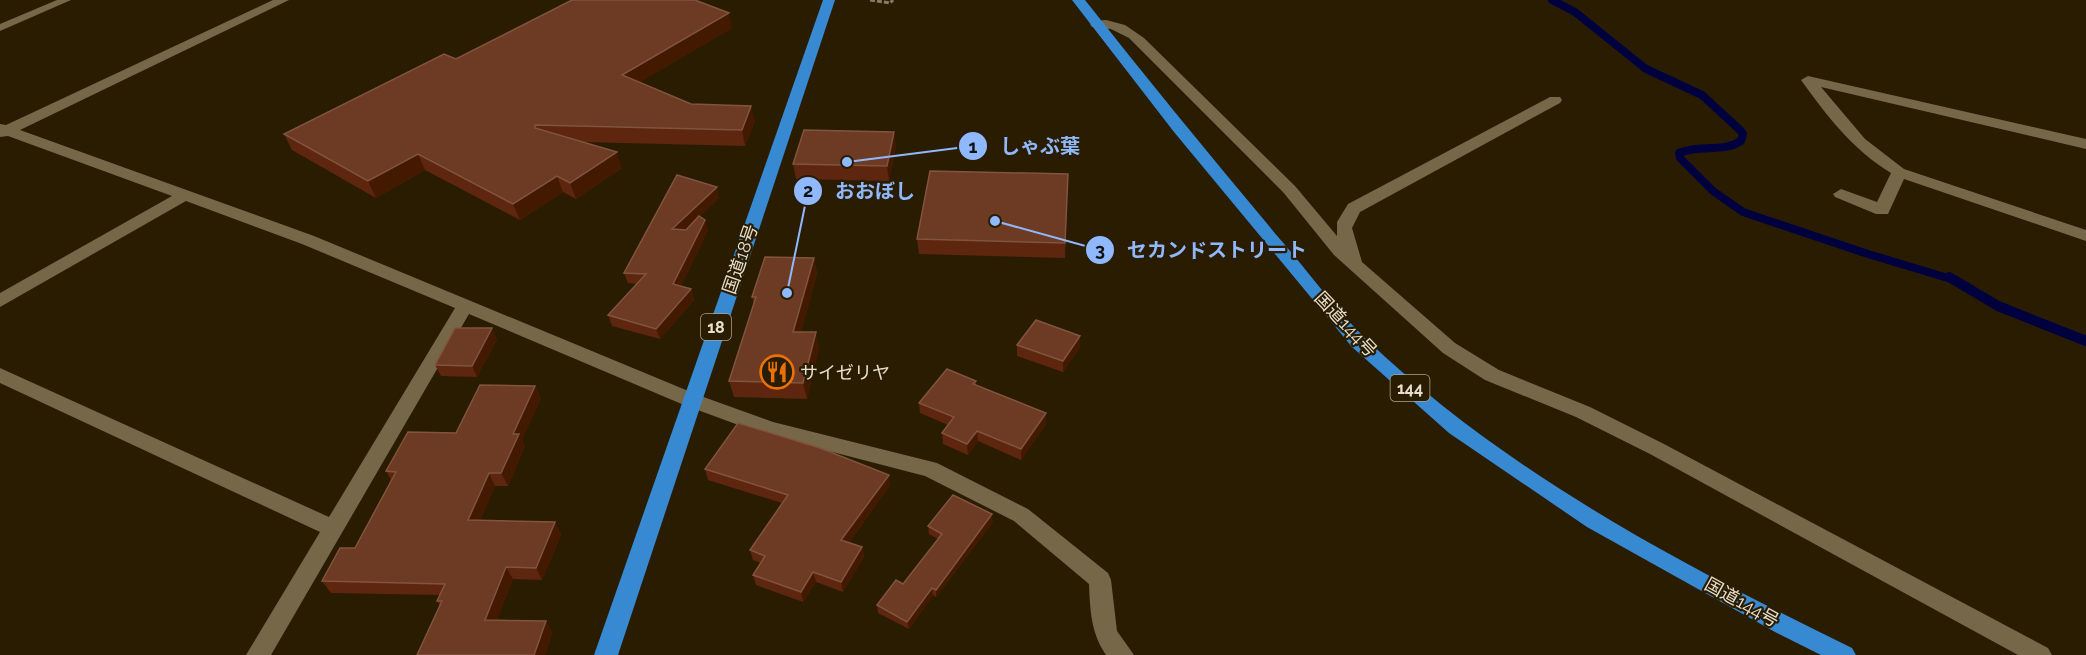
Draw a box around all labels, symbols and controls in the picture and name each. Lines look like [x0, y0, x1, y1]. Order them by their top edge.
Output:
callout: しゃぶ葉 [958, 127, 1092, 165]
text: しゃぶ葉 [1000, 134, 1080, 158]
text: 1 [969, 136, 978, 157]
callout: おおぼし [793, 172, 927, 210]
text: おおぼし [835, 179, 915, 203]
text: 2 [803, 180, 813, 201]
street label: 国道18号 [718, 221, 762, 297]
callout: セカンドストリート [1085, 231, 1319, 269]
text: セカンドストリート [1127, 238, 1307, 262]
text: 3 [1095, 239, 1105, 260]
street label: 国道144号 [1311, 287, 1381, 361]
road number: 18 [701, 314, 731, 340]
restaurant icon: サイゼリヤ [759, 354, 795, 390]
place label: サイゼリヤ [800, 362, 890, 383]
road number: 144 [1390, 375, 1430, 401]
street label: 国道144号 [1701, 573, 1783, 631]

